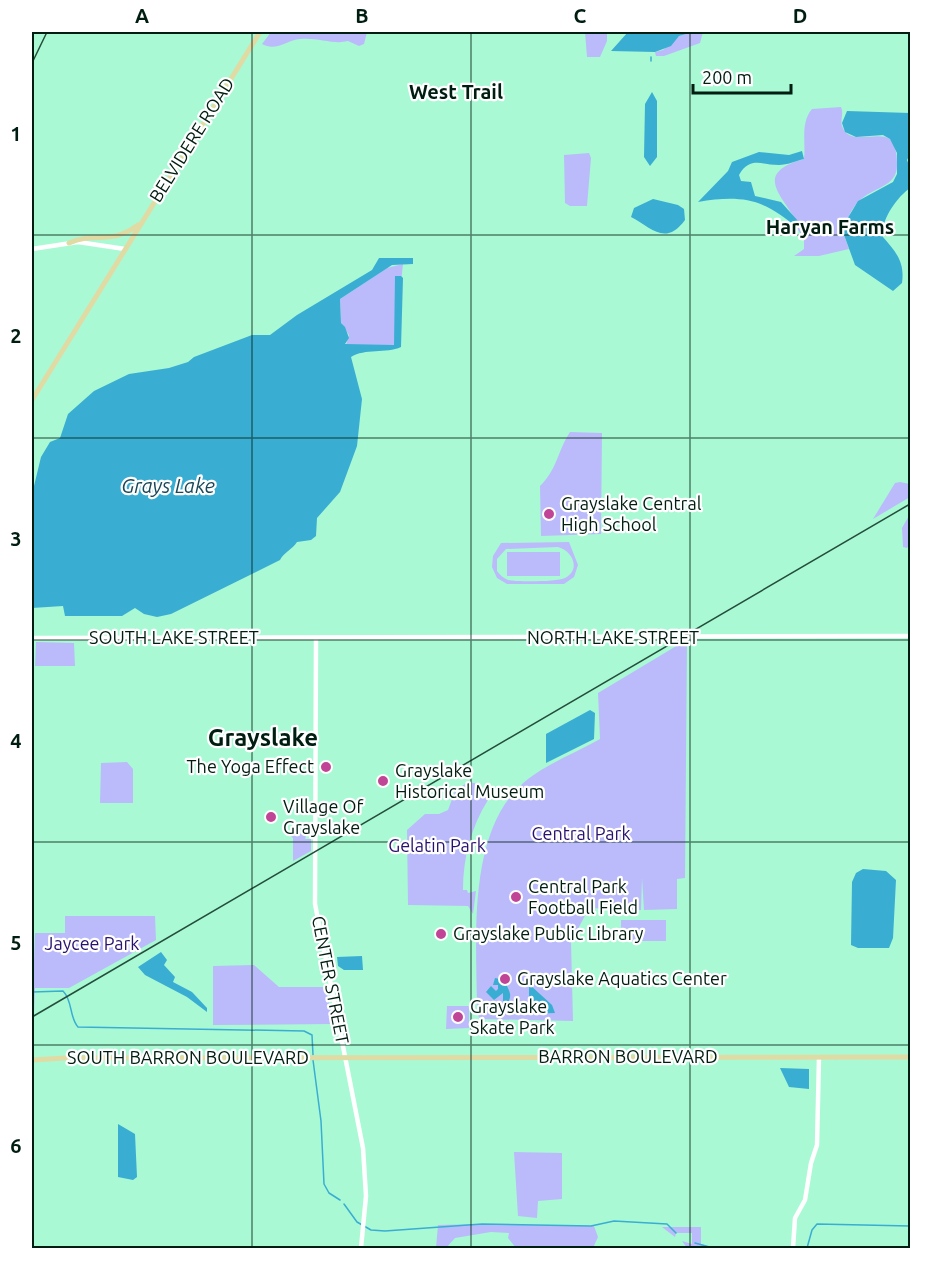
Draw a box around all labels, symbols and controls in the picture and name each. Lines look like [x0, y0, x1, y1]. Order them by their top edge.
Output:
text: A [135, 4, 149, 27]
text: B [355, 4, 369, 27]
text: C [574, 4, 587, 27]
text: D [793, 4, 807, 27]
scale bar [693, 57, 790, 95]
text: 200 m [702, 67, 752, 87]
street label: BELVIDERE ROAD [145, 74, 237, 205]
district label: West Trail [409, 80, 503, 103]
text: 1 [10, 122, 22, 145]
district label: Haryan Farms [766, 215, 894, 238]
text: 2 [10, 324, 22, 347]
water label: Grays Lake [121, 474, 215, 497]
place label: Grayslake Central High School [561, 493, 702, 534]
marker: Grayslake Central High School [542, 507, 556, 521]
text: 3 [10, 527, 22, 550]
street label: SOUTH LAKE STREET [89, 627, 259, 647]
street label: NORTH LAKE STREET [527, 627, 699, 647]
district label: Grayslake [208, 724, 318, 751]
text: 4 [10, 729, 22, 752]
place label: The Yoga Effect [187, 756, 314, 776]
marker: The Yoga Effect [319, 760, 333, 774]
place label: Grayslake Historical Museum [395, 760, 544, 801]
marker: Grayslake Historical Museum [376, 774, 390, 788]
place label: Village Of Grayslake [283, 796, 363, 837]
marker: Village Of Grayslake [264, 810, 278, 824]
park label: Central Park [532, 823, 630, 843]
park label: Gelatin Park [388, 835, 486, 855]
place label: Central Park Football Field [528, 876, 638, 917]
marker: Central Park Football Field [509, 890, 523, 904]
street label: CENTER STREET [309, 914, 353, 1046]
place label: Grayslake Public Library [453, 923, 644, 943]
marker: Grayslake Public Library [434, 927, 448, 941]
text: 5 [10, 931, 22, 954]
park label: Jaycee Park [45, 933, 139, 953]
place label: Grayslake Aquatics Center [517, 968, 727, 988]
marker: Grayslake Aquatics Center [498, 972, 512, 986]
place label: Grayslake Skate Park [470, 996, 555, 1037]
marker: Grayslake Skate Park [451, 1010, 465, 1024]
street label: BARRON BOULEVARD [538, 1046, 718, 1066]
street label: SOUTH BARRON BOULEVARD [67, 1047, 309, 1067]
text: 6 [10, 1134, 22, 1157]

